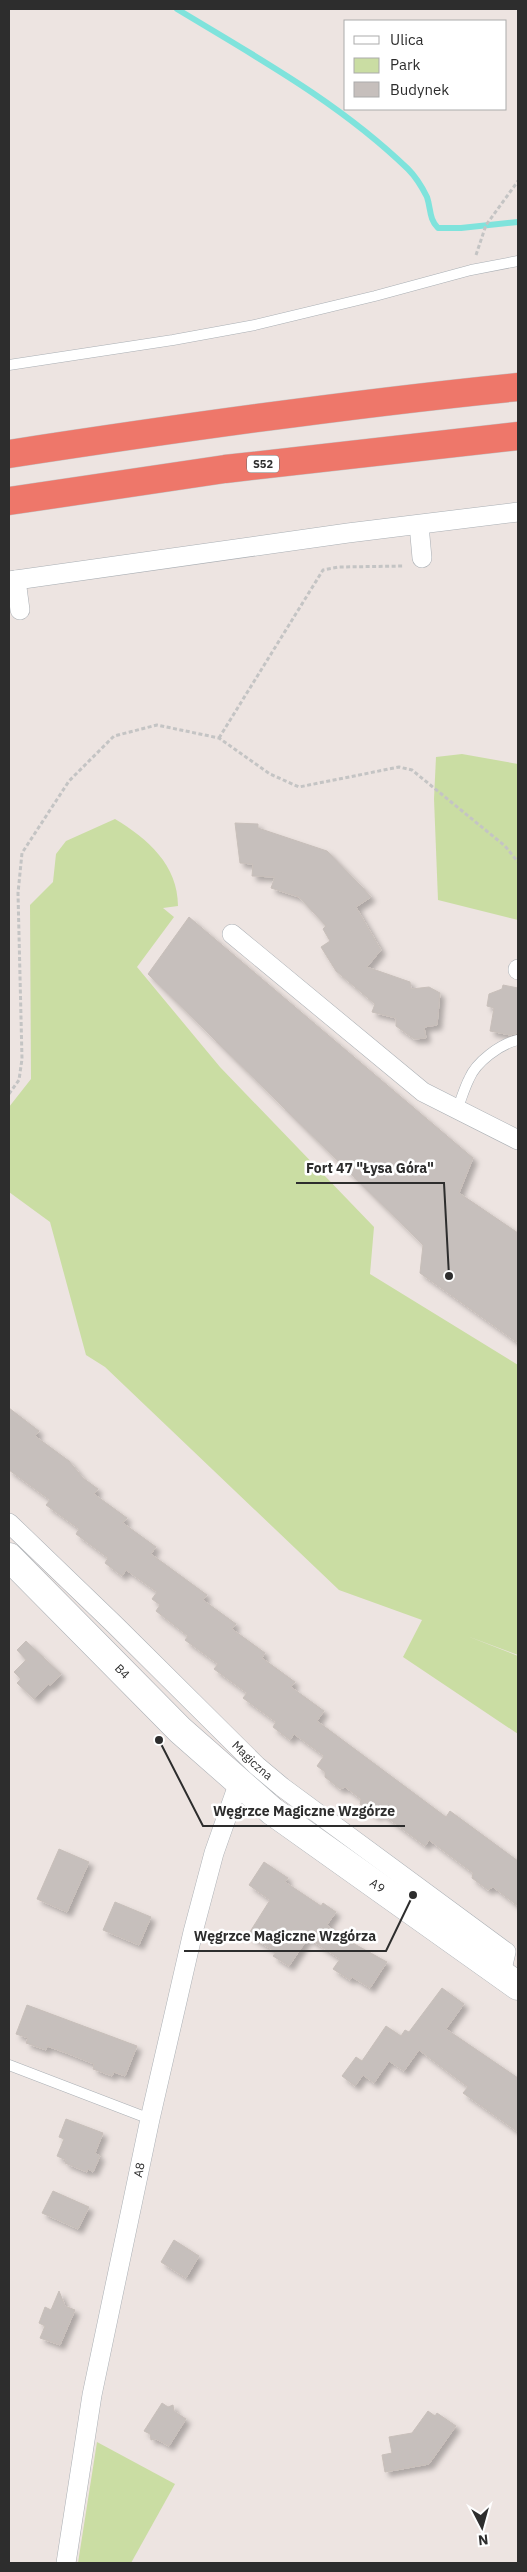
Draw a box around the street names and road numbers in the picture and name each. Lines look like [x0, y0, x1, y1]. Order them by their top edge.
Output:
road number: S52 [247, 456, 279, 472]
street label: B4 [112, 1661, 133, 1682]
street label: Magiczna [229, 1737, 276, 1783]
street label: A9 [367, 1875, 388, 1896]
street label: A8 [130, 2161, 148, 2179]

